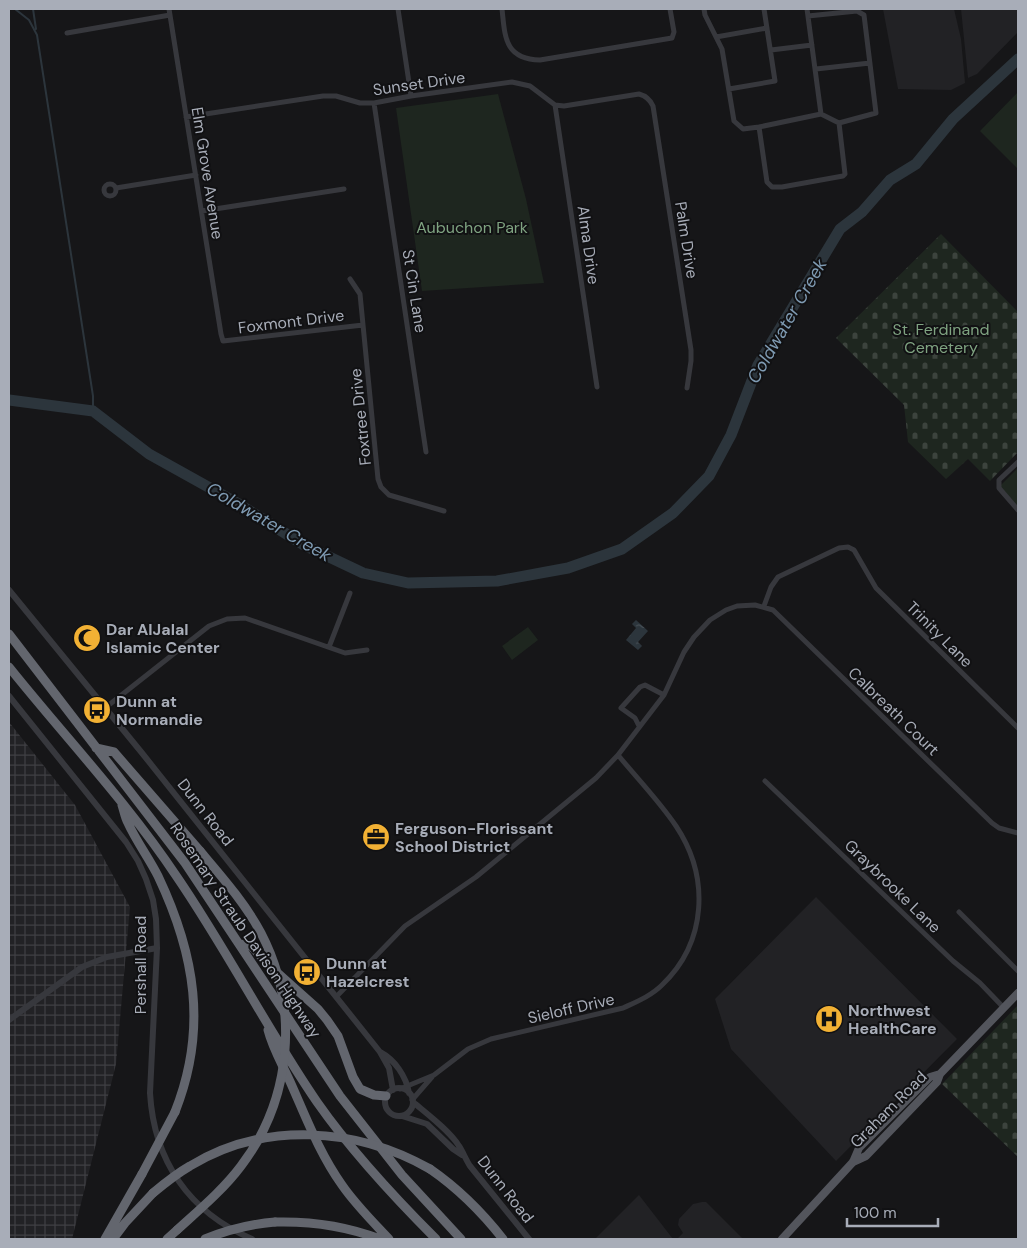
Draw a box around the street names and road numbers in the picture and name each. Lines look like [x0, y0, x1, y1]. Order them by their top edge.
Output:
street label: Sunset Drive [372, 67, 467, 100]
street label: Elm Grove Avenue [187, 105, 228, 241]
street label: Palm Drive [670, 200, 703, 280]
street label: Alma Drive [573, 204, 604, 286]
street label: St Cin Lane [398, 248, 431, 334]
street label: Foxmont Drive [237, 305, 345, 338]
street label: Foxtree Drive [345, 367, 376, 467]
street label: Trinity Lane [902, 597, 977, 672]
street label: Calbreath Court [844, 662, 944, 760]
street label: Dunn Road [173, 774, 239, 850]
street label: Rosemary Straub Davison Highway [165, 818, 326, 1042]
street label: Graybrooke Lane [840, 835, 945, 938]
street label: Pershall Road [130, 916, 151, 1014]
street label: Sieloff Drive [526, 988, 616, 1029]
street label: Graham Road [845, 1066, 931, 1152]
street label: Dunn Road [473, 1151, 539, 1227]

